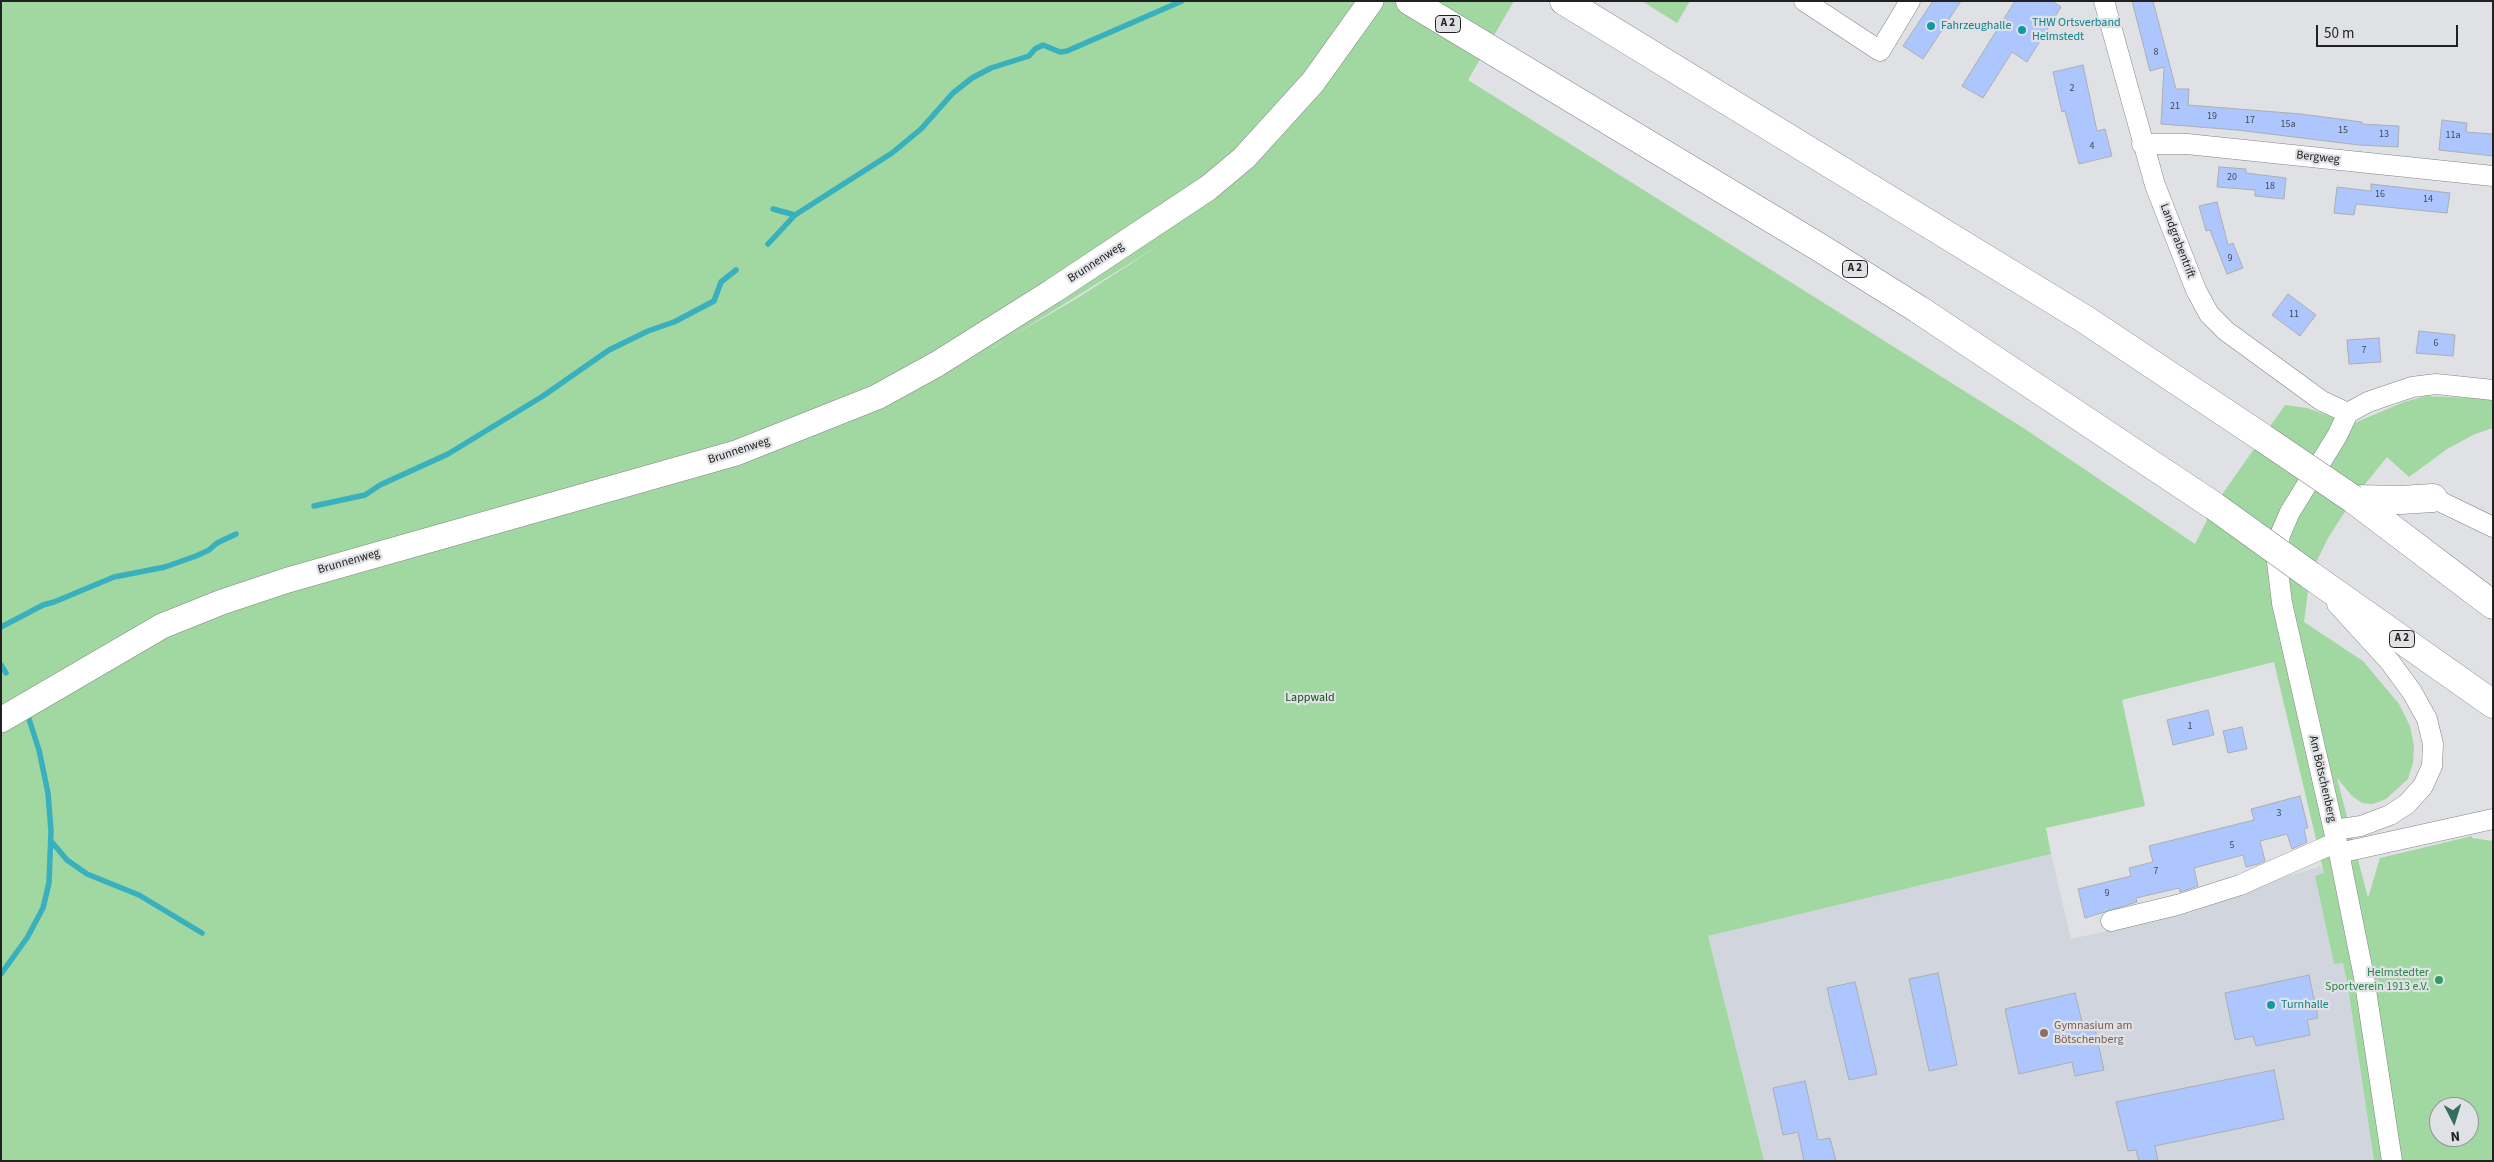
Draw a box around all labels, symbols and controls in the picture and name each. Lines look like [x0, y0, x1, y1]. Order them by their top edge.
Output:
road number: A 2 [1436, 15, 1460, 32]
scale bar [2319, 15, 2462, 47]
place label: THW Ortsverband Helmstedt [2032, 16, 2121, 44]
place label: Fahrzeughalle [1941, 19, 2011, 33]
marker: Fahrzeughalle [1925, 20, 1937, 32]
text: 50 m [2324, 23, 2354, 44]
marker: THW Ortsverband Helmstedt [2016, 24, 2028, 36]
house number: 8 [2154, 47, 2158, 59]
house number: 2 [2070, 83, 2074, 95]
house number: 21 [2170, 101, 2180, 113]
house number: 19 [2207, 111, 2217, 123]
house number: 17 [2245, 115, 2255, 127]
house number: 15a [2281, 119, 2295, 131]
house number: 15 [2338, 125, 2348, 137]
house number: 13 [2379, 129, 2389, 141]
house number: 11a [2446, 130, 2460, 142]
house number: 4 [2090, 141, 2094, 153]
street label: Bergweg [2296, 149, 2340, 167]
house number: 20 [2227, 172, 2237, 184]
house number: 18 [2265, 181, 2275, 193]
house number: 16 [2375, 189, 2385, 201]
house number: 14 [2423, 194, 2433, 206]
street label: Landgrabentrift [2156, 202, 2198, 280]
street label: Brunnenweg [1065, 240, 1127, 286]
house number: 9 [2228, 253, 2232, 265]
road number: A 2 [1842, 260, 1868, 278]
house number: 11 [2289, 309, 2299, 321]
house number: 6 [2434, 338, 2438, 350]
house number: 7 [2362, 345, 2366, 357]
street label: Brunnenweg [706, 434, 772, 468]
street label: Brunnenweg [316, 546, 382, 578]
road number: A 2 [2390, 630, 2414, 648]
park label: Lappwald [1285, 691, 1335, 705]
house number: 1 [2188, 721, 2192, 733]
street label: Am Bötschenberg [2305, 734, 2339, 824]
house number: 3 [2277, 808, 2281, 820]
house number: 5 [2230, 840, 2234, 852]
house number: 7 [2154, 866, 2158, 878]
house number: 9 [2105, 888, 2109, 900]
place label: Helmstedter Sportverein 1913 e.V. [2325, 966, 2429, 994]
marker: Helmstedter Sportverein 1913 e.V. [2433, 974, 2445, 986]
place label: Turnhalle [2281, 998, 2329, 1012]
marker: Turnhalle [2265, 999, 2277, 1011]
place label: Gymnasium am Bötschenberg [2054, 1019, 2132, 1047]
marker: Gymnasium am Bötschenberg [2038, 1027, 2050, 1039]
north arrow [2429, 1097, 2479, 1147]
text: N [2450, 1126, 2461, 1146]

